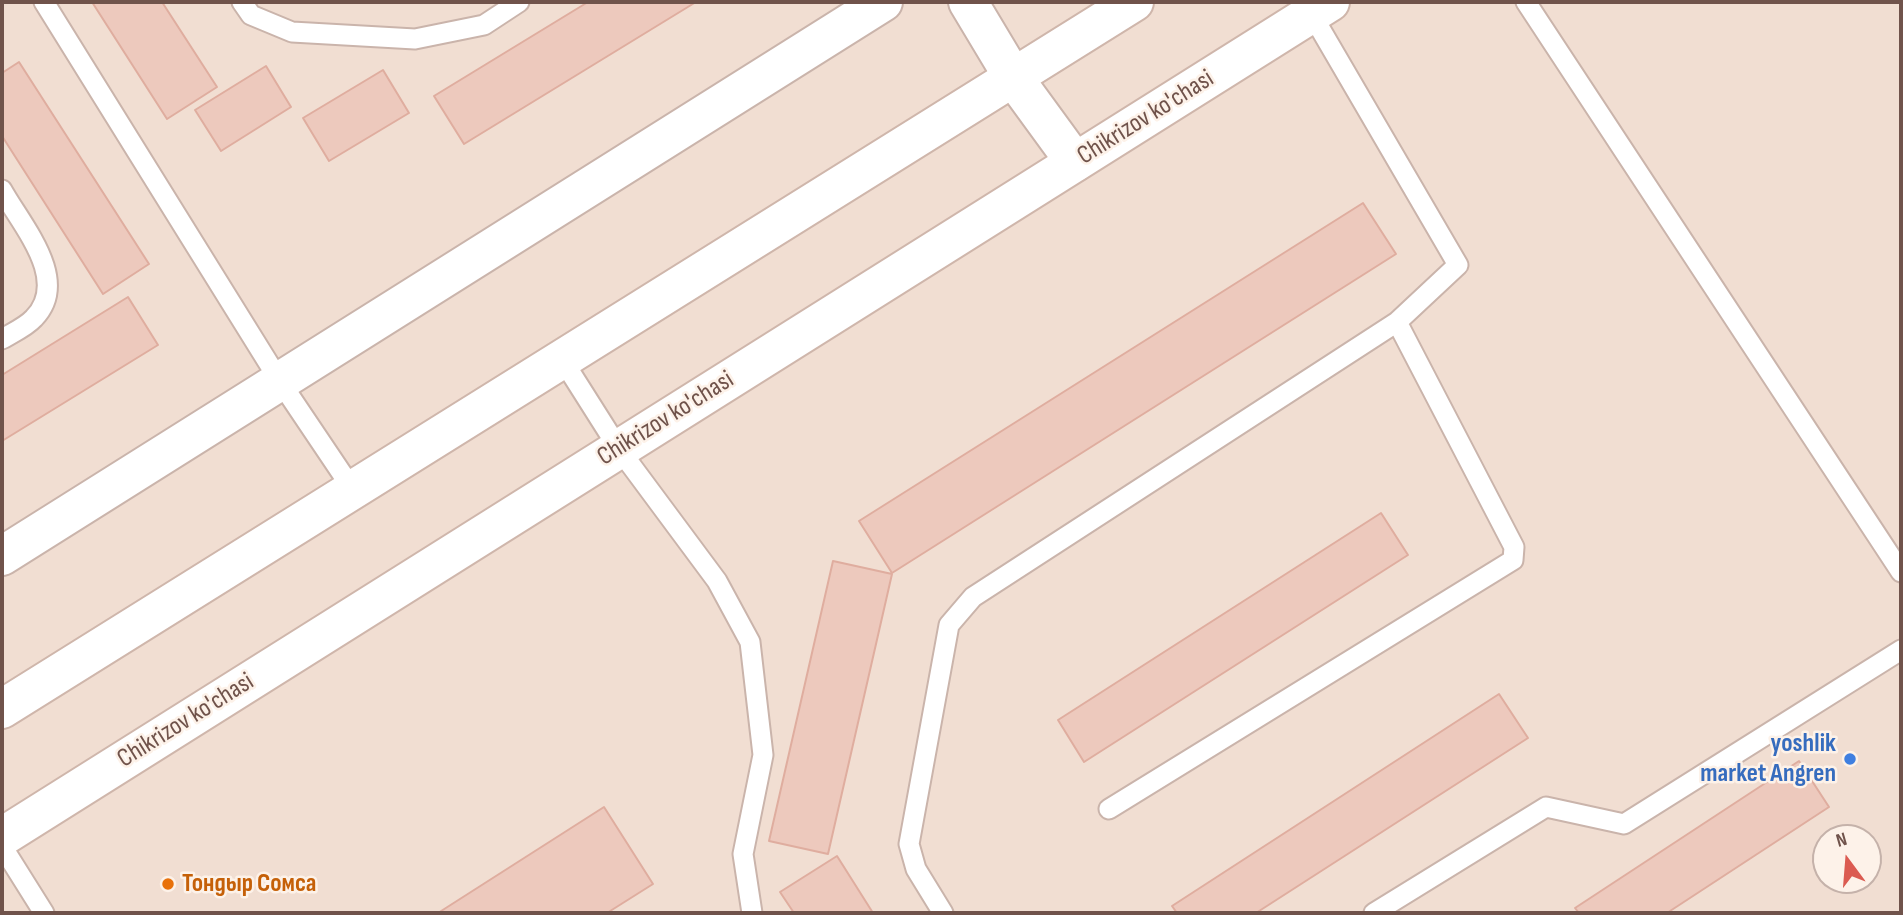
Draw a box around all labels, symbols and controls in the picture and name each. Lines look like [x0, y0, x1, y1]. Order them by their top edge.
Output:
street label: Chikrizov ko'chasi [1072, 64, 1220, 172]
street label: Chikrizov ko'chasi [592, 365, 740, 473]
street label: Chikrizov ko'chasi [112, 667, 260, 775]
place label: yoshlik market Angren [1700, 728, 1836, 790]
marker: yoshlik market Angren [1842, 751, 1858, 767]
north arrow [1812, 824, 1882, 894]
text: N [1834, 828, 1850, 853]
place label: Тондыр Сомса [182, 868, 316, 900]
marker: Тондыр Сомса [160, 876, 176, 892]

